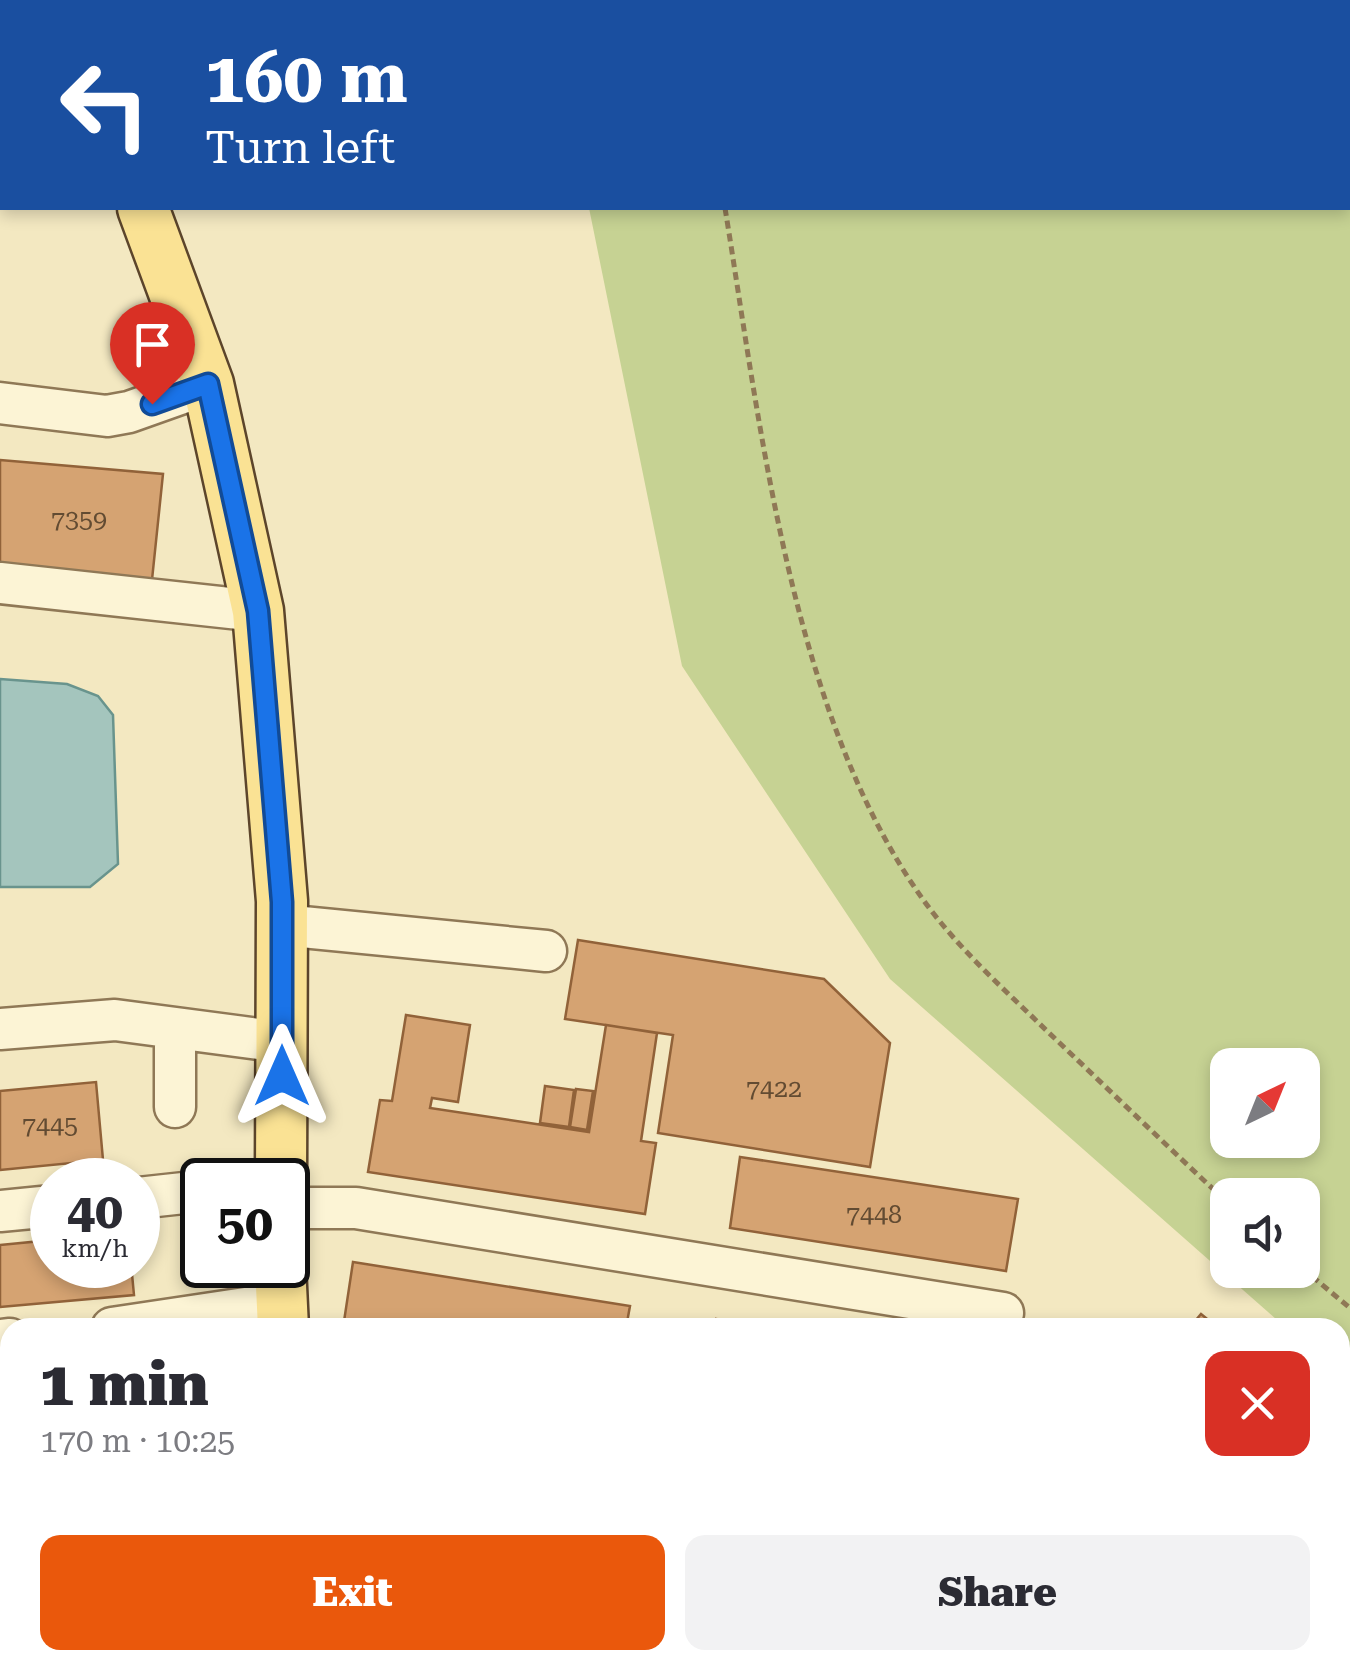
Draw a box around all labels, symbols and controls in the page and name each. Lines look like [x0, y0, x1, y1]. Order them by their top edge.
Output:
text: 160 m [205, 37, 408, 119]
icon: left [40, 40, 170, 170]
text: Turn left [205, 121, 395, 174]
pin [110, 302, 195, 405]
icon: arrive [125, 317, 180, 372]
house number: 7359 [51, 505, 107, 534]
position arrow [230, 1024, 334, 1128]
north arrow [1210, 1048, 1320, 1158]
map controls [1210, 1048, 1320, 1288]
house number: 7422 [746, 1074, 802, 1103]
house number: 7445 [22, 1111, 78, 1140]
speed limit sign: 50 [180, 1158, 310, 1288]
button: sound [1210, 1178, 1320, 1288]
text: 40 [67, 1182, 123, 1240]
house number: 7448 [846, 1200, 902, 1229]
text: km/h [62, 1234, 128, 1263]
text: 1 min [40, 1349, 209, 1420]
button: close [1205, 1351, 1310, 1456]
text: 170 m · 10:25 [40, 1422, 235, 1460]
button: Exit [40, 1535, 665, 1650]
button: Share [685, 1535, 1310, 1650]

